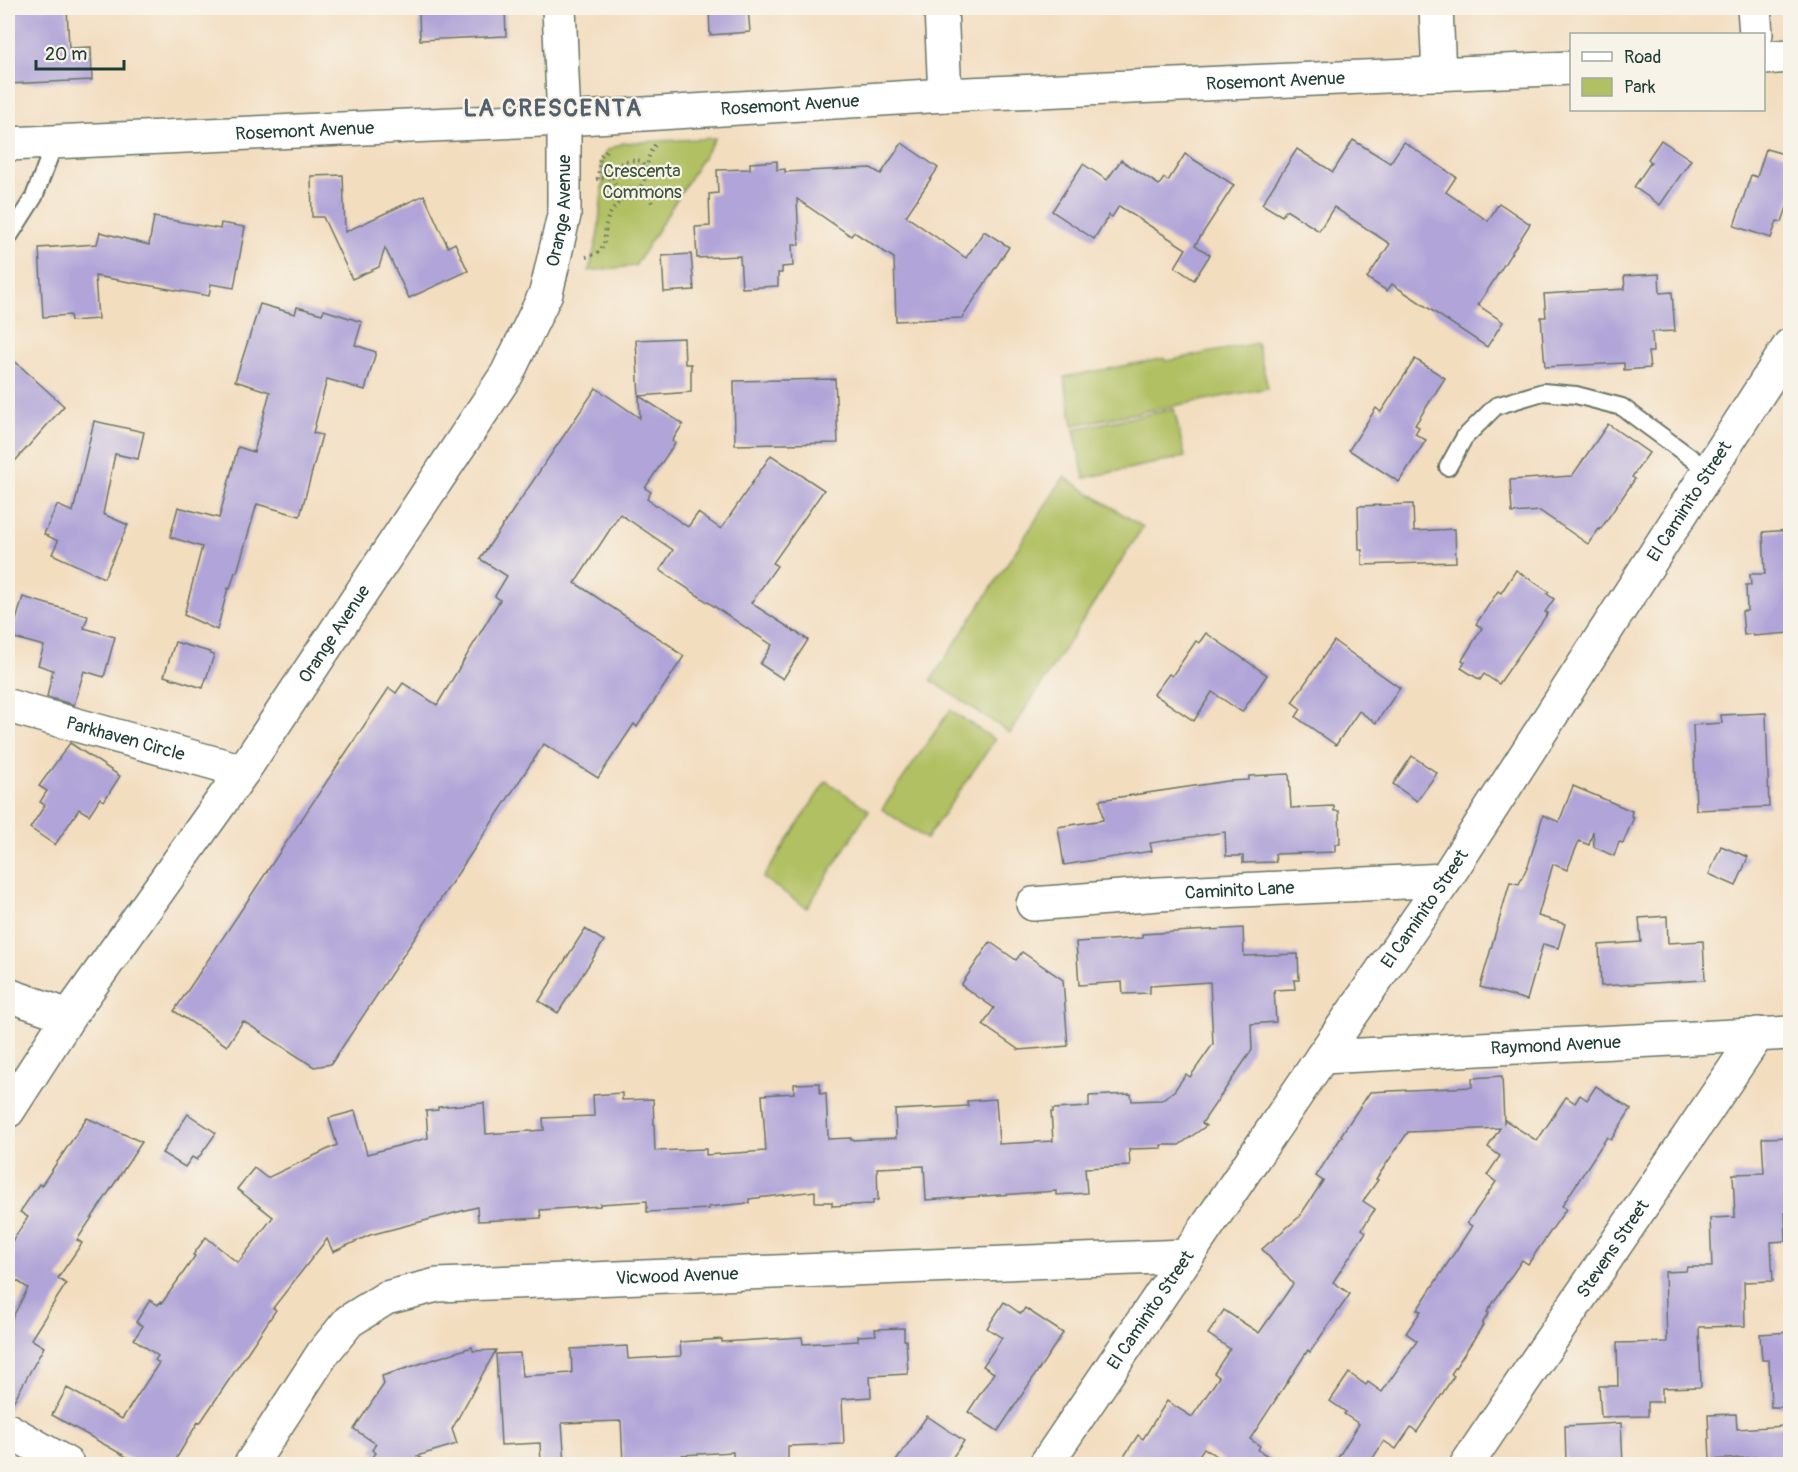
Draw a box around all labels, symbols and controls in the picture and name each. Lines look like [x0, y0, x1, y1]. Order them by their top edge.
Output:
scale bar [36, 33, 124, 71]
legend [1570, 33, 1765, 111]
text: 20 m [45, 43, 87, 66]
text: Road [1624, 46, 1661, 69]
street label: Rosemont Avenue [1206, 67, 1345, 96]
text: Park [1624, 76, 1656, 99]
street label: Rosemont Avenue [720, 89, 860, 121]
district label: LA CRESCENTA [463, 94, 643, 123]
street label: Rosemont Avenue [235, 117, 375, 146]
street label: Orange Avenue [541, 154, 576, 269]
park label: Crescenta Commons [602, 160, 682, 204]
street label: El Caminito Street [1642, 436, 1737, 566]
street label: Orange Avenue [294, 581, 376, 688]
street label: Parkhaven Circle [63, 712, 188, 766]
street label: El Caminito Street [1376, 845, 1474, 973]
street label: Caminito Lane [1184, 876, 1295, 905]
street label: Raymond Avenue [1490, 1031, 1621, 1060]
street label: Stevens Street [1572, 1195, 1655, 1303]
street label: El Caminito Street [1102, 1246, 1200, 1374]
street label: Vicwood Avenue [615, 1262, 739, 1290]

